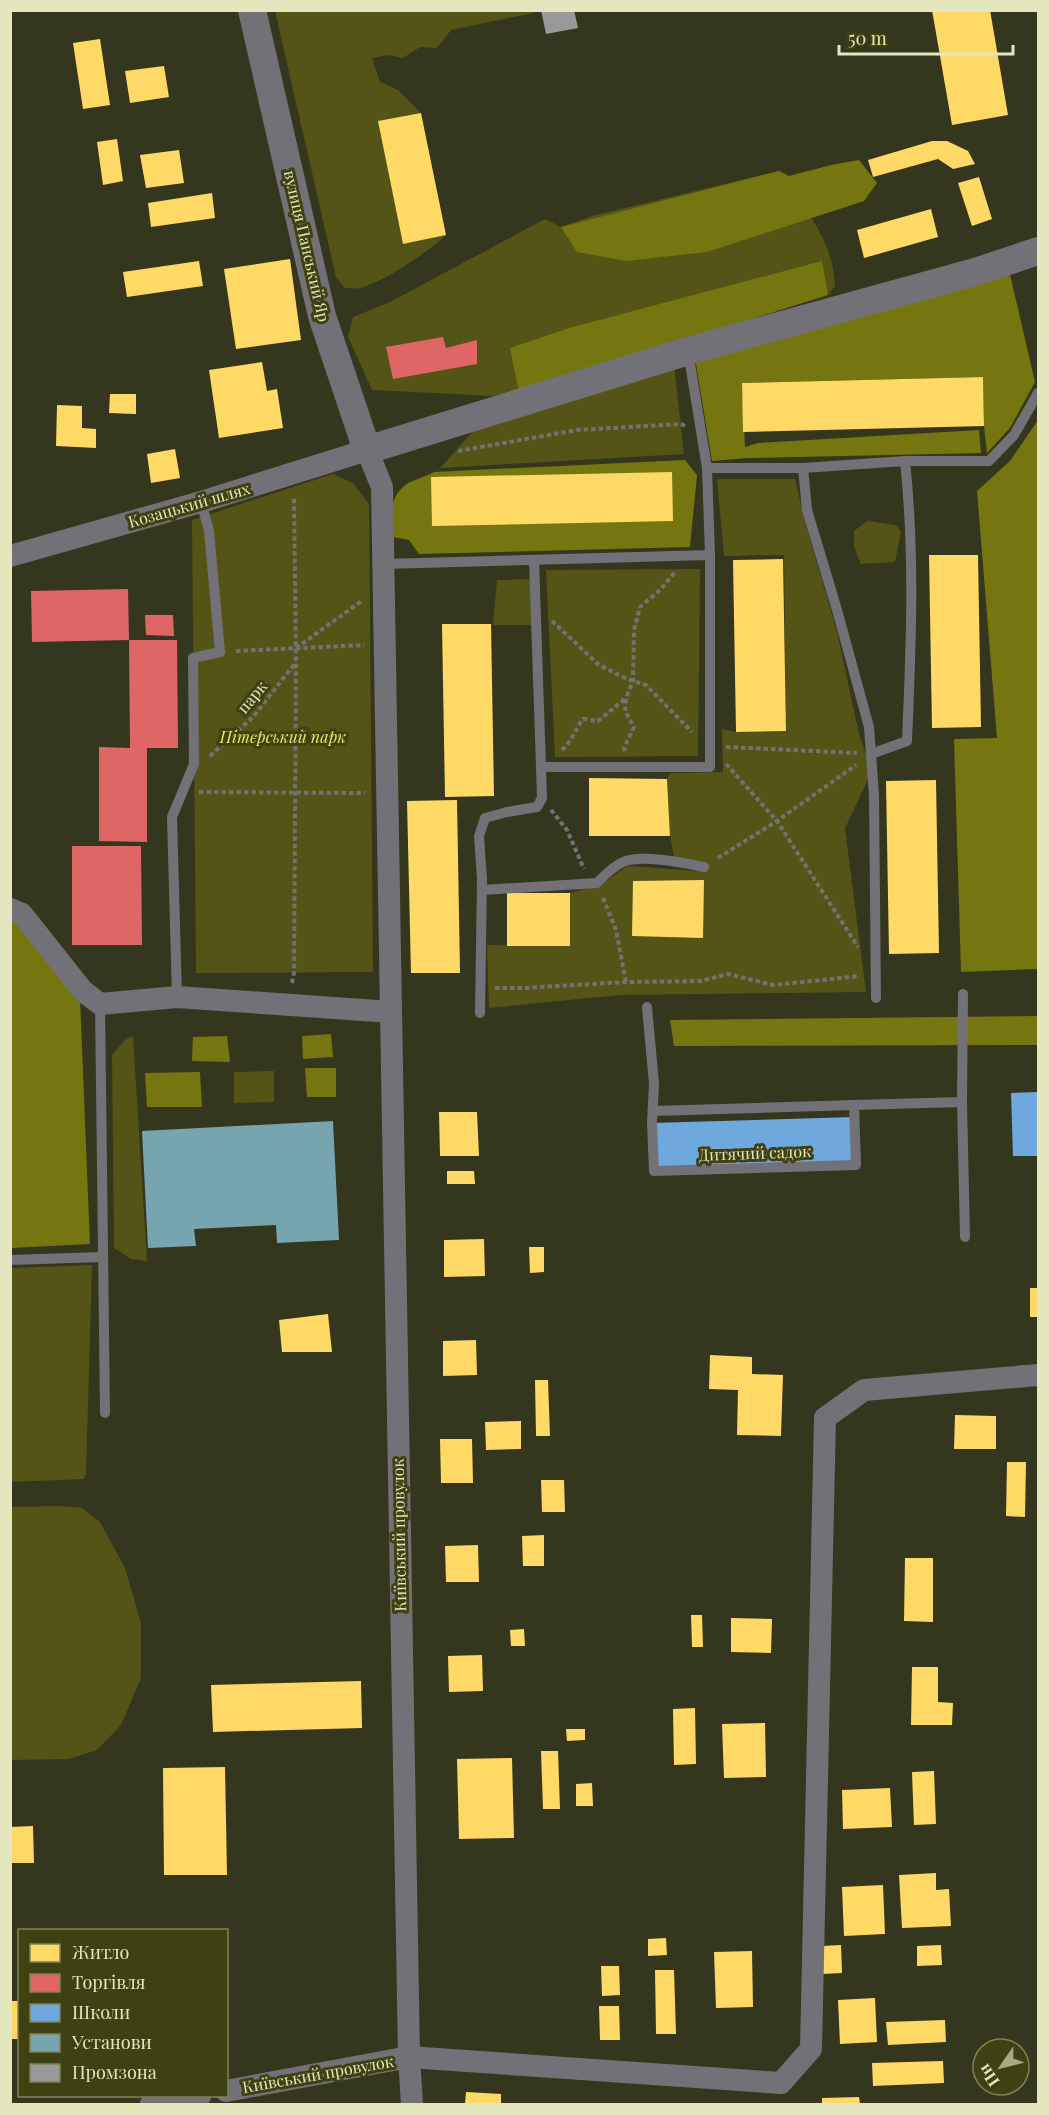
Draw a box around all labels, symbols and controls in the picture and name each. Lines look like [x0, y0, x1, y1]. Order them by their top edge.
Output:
scale bar [839, 18, 1013, 56]
text: 50 m [848, 26, 887, 50]
street label: вулиця Панський Яр [280, 168, 335, 324]
street label: Козацький шлях [126, 477, 253, 532]
street label: парк [232, 676, 271, 717]
park label: Пітєрський парк [219, 726, 346, 747]
street label: Дитячий садок [698, 1140, 811, 1165]
street label: Київський провулок [387, 1458, 410, 1612]
legend [18, 1929, 228, 2097]
text: Житло [72, 1940, 130, 1964]
text: Торгівля [72, 1970, 146, 1994]
text: Школи [72, 2000, 130, 2024]
text: Установи [71, 2030, 152, 2054]
north arrow [971, 2037, 1031, 2097]
street label: Київський провулок [241, 2050, 395, 2097]
text: Промзона [72, 2060, 157, 2084]
text: Пн [973, 2060, 1004, 2091]

